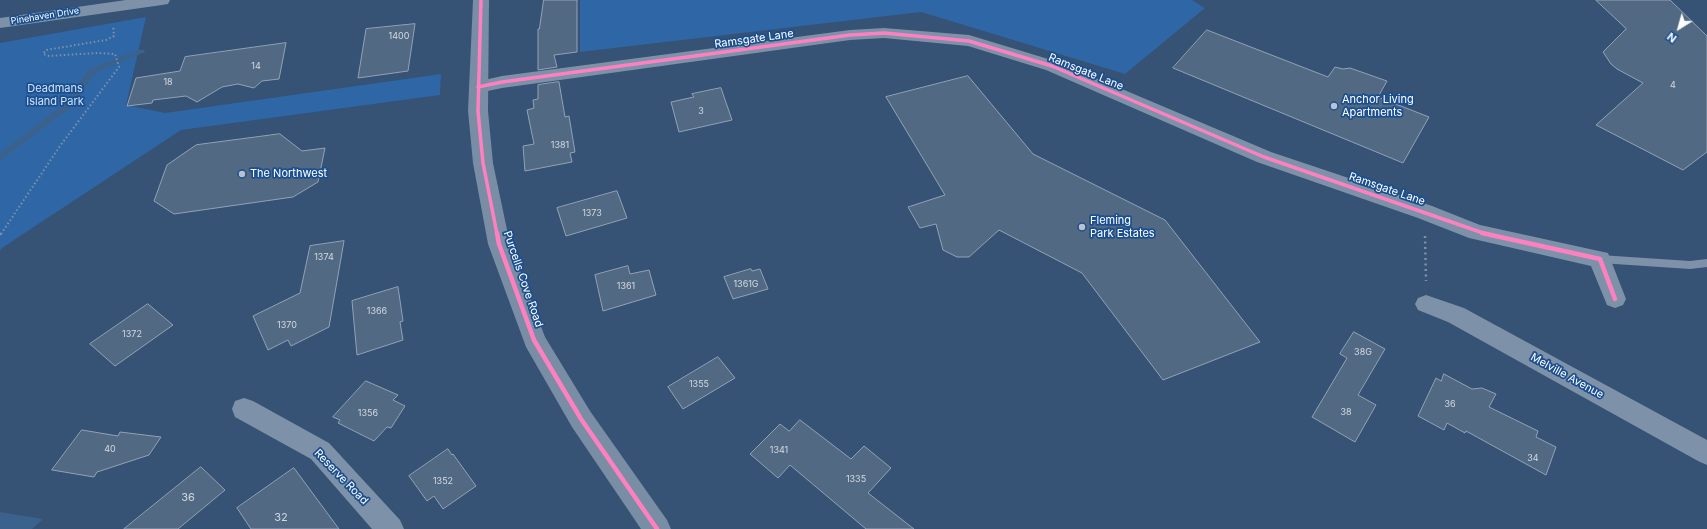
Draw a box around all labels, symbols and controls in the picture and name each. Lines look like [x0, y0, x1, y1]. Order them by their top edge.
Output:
street label: Pinehaven Drive [10, 5, 80, 27]
north arrow [1659, 8, 1699, 48]
street label: Ramsgate Lane [714, 27, 794, 51]
text: N [1664, 29, 1679, 46]
house number: 1400 [389, 31, 409, 41]
street label: Ramsgate Lane [1046, 51, 1126, 93]
house number: 14 [251, 61, 261, 71]
house number: 18 [163, 77, 173, 87]
house number: 4 [1670, 80, 1676, 90]
park label: Deadmans Island Park [26, 82, 84, 108]
place label: Anchor Living Apartments [1342, 93, 1414, 119]
marker: Anchor Living Apartments [1329, 101, 1339, 111]
house number: 3 [698, 106, 704, 116]
house number: 1381 [551, 140, 569, 150]
place label: The Northwest [250, 167, 327, 181]
marker: The Northwest [237, 169, 247, 179]
street label: Ramsgate Lane [1347, 170, 1427, 208]
house number: 1373 [582, 208, 602, 218]
place label: Fleming Park Estates [1090, 214, 1155, 240]
marker: Fleming Park Estates [1077, 222, 1087, 232]
street label: Purcells Cove Road [500, 229, 546, 329]
house number: 1374 [314, 252, 334, 262]
house number: 1361G [733, 279, 759, 289]
house number: 1361 [617, 281, 635, 291]
house number: 1366 [367, 306, 387, 316]
house number: 1370 [277, 320, 297, 330]
house number: 1372 [122, 329, 142, 339]
house number: 38G [1354, 347, 1372, 357]
street label: Melville Avenue [1528, 350, 1606, 402]
house number: 1355 [689, 379, 709, 389]
house number: 36 [1444, 399, 1456, 409]
house number: 38 [1340, 407, 1352, 417]
house number: 1356 [358, 408, 378, 418]
house number: 40 [104, 444, 116, 454]
house number: 1341 [770, 445, 788, 455]
street label: Reserve Road [311, 447, 371, 507]
house number: 34 [1527, 453, 1539, 463]
house number: 1335 [846, 474, 866, 484]
house number: 1352 [433, 476, 453, 486]
house number: 36 [181, 491, 195, 505]
house number: 32 [274, 511, 288, 525]

